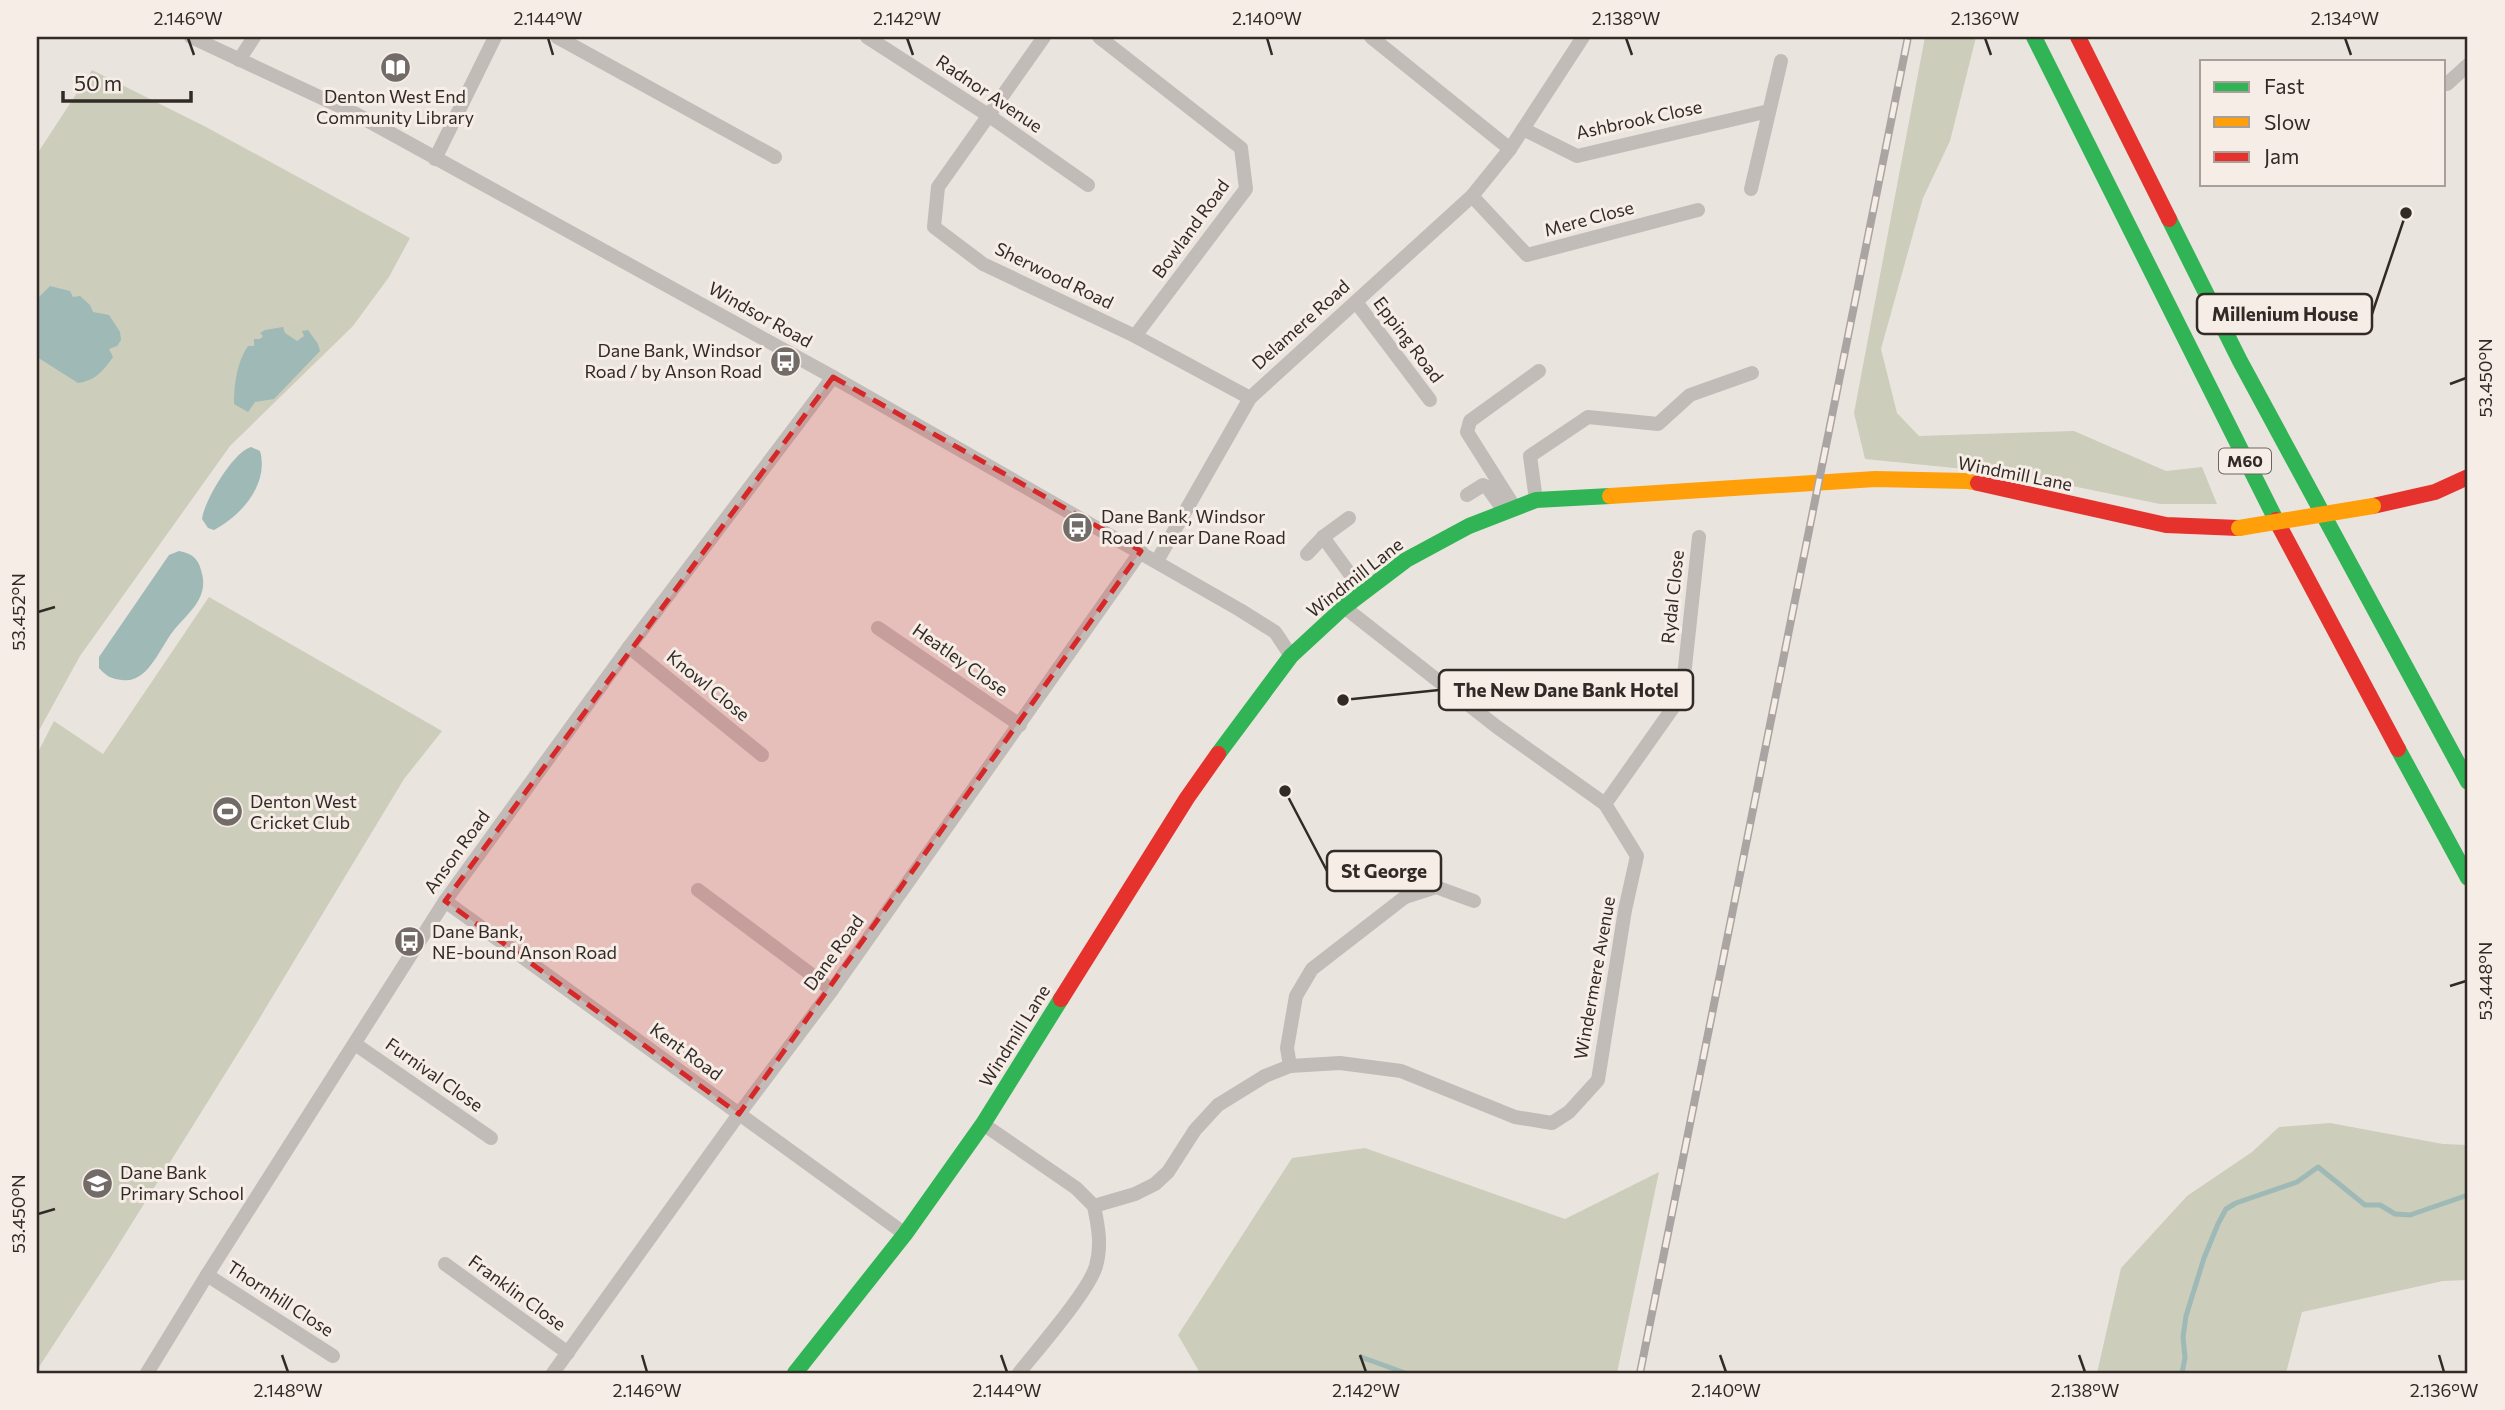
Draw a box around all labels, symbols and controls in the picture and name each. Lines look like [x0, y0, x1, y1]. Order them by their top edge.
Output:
text: 2.146°W [153, 7, 223, 29]
text: 2.144°W [514, 7, 582, 29]
text: 2.142°W [873, 7, 941, 29]
text: 2.140°W [1232, 7, 1302, 29]
text: 2.138°W [1592, 7, 1660, 29]
text: 2.136°W [1951, 7, 2019, 29]
text: 2.134°W [2311, 7, 2379, 29]
library icon: Denton West End Community Library [378, 50, 412, 84]
street label: Radnor Avenue [932, 50, 1047, 137]
scale bar [63, 60, 191, 104]
legend [2200, 60, 2446, 186]
text: 50 m [74, 70, 122, 95]
text: Fast [2264, 73, 2305, 98]
place label: Denton West End Community Library [316, 85, 474, 128]
street label: Ashbrook Close [1574, 95, 1704, 143]
text: Slow [2264, 109, 2311, 134]
text: Jam [2264, 143, 2299, 168]
street label: Bowland Road [1147, 175, 1233, 282]
street label: Mere Close [1542, 196, 1636, 241]
street label: Sherwood Road [992, 237, 1117, 313]
street label: Delamere Road [1247, 275, 1354, 374]
street label: Windsor Road [705, 277, 816, 352]
street label: Epping Road [1369, 292, 1448, 387]
callout: Millenium House [2197, 294, 2372, 334]
text: Millenium House [2212, 302, 2358, 325]
text: 53.450°N [2474, 338, 2496, 418]
place label: Dane Bank, Windsor Road / by Anson Road [584, 339, 762, 382]
bus stop icon: Dane Bank, Windsor Road / by Anson Road [768, 344, 802, 378]
road number: M60 [2219, 448, 2271, 474]
street label: Windmill Lane [1956, 451, 2074, 495]
place label: Dane Bank, Windsor Road / near Dane Road [1101, 505, 1286, 548]
bus stop icon: Dane Bank, Windsor Road / near Dane Road [1061, 510, 1095, 544]
street label: Windmill Lane [1302, 533, 1407, 622]
street label: Rydal Close [1656, 549, 1688, 645]
text: 53.452°N [7, 573, 29, 651]
street label: Heatley Close [909, 618, 1013, 700]
street label: Knowl Close [663, 645, 755, 725]
callout: The New Dane Bank Hotel [1439, 670, 1693, 710]
text: The New Dane Bank Hotel [1453, 678, 1679, 701]
place label: Denton West Cricket Club [250, 790, 357, 833]
sports icon: Denton West Cricket Club [210, 795, 244, 829]
street label: Anson Road [419, 806, 494, 897]
callout: St George [1327, 851, 1441, 891]
text: St George [1341, 859, 1427, 882]
street label: Windermere Avenue [1569, 894, 1619, 1061]
street label: Dane Road [798, 910, 868, 994]
place label: Dane Bank, NE-bound Anson Road [432, 920, 617, 963]
bus stop icon: Dane Bank, NE-bound Anson Road [392, 925, 426, 959]
text: 53.448°N [2474, 942, 2496, 1020]
street label: Windmill Lane [974, 980, 1054, 1091]
street label: Kent Road [646, 1018, 727, 1085]
street label: Furnival Close [382, 1033, 488, 1116]
place label: Dane Bank Primary School [120, 1161, 244, 1204]
school or university icon: Dane Bank Primary School [80, 1166, 114, 1200]
text: 53.450°N [7, 1174, 29, 1254]
street label: Franklin Close [465, 1250, 570, 1335]
street label: Thornhill Close [223, 1255, 338, 1341]
text: 2.148°W [253, 1379, 323, 1401]
text: 2.146°W [612, 1379, 682, 1401]
text: 2.144°W [973, 1379, 1041, 1401]
text: 2.142°W [1332, 1379, 1400, 1401]
text: 2.140°W [1691, 1379, 1761, 1401]
text: 2.138°W [2051, 1379, 2119, 1401]
text: 2.136°W [2410, 1379, 2478, 1401]

